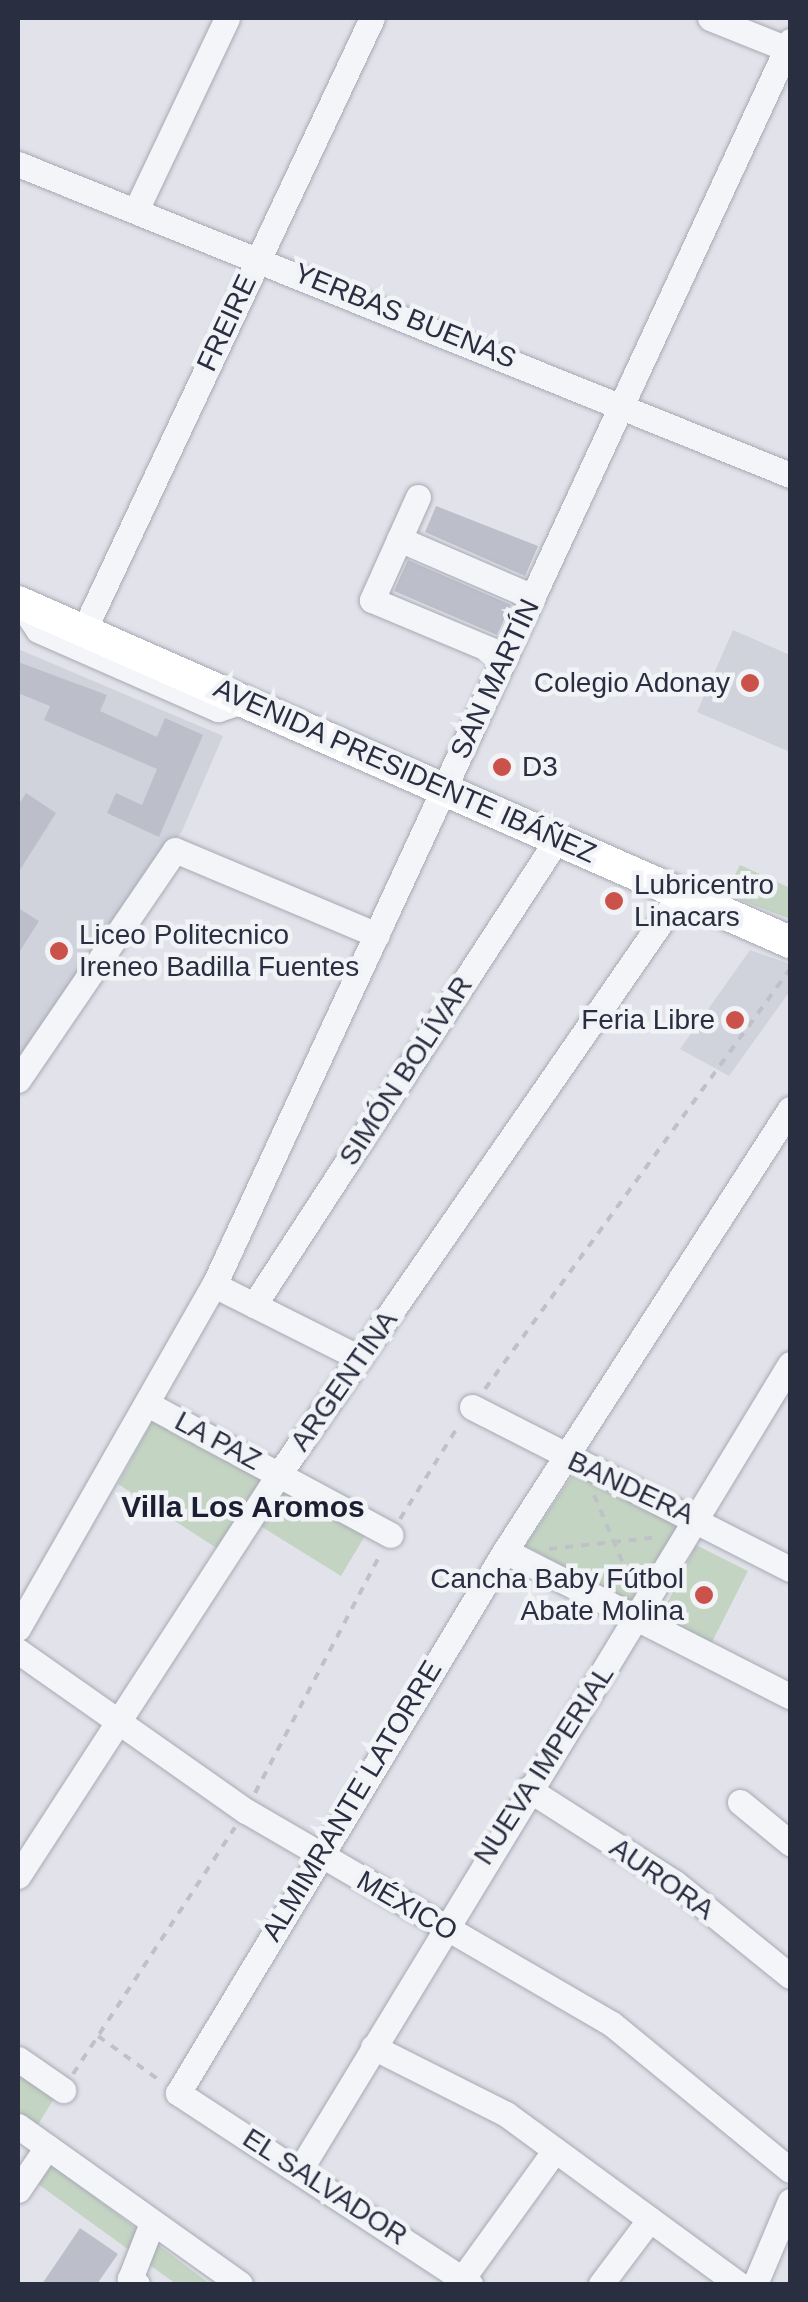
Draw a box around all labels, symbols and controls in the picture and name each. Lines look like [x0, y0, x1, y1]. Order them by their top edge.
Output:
street label: YERBAS BUENAS [289, 256, 521, 376]
street label: FREIRE [190, 269, 264, 377]
street label: SAN MARTÍN [443, 594, 547, 764]
place label: Colegio Adonay [532, 666, 730, 700]
street label: AVENIDA PRESIDENTE IBÁÑEZ [208, 671, 602, 871]
marker: Colegio Adonay [739, 672, 761, 694]
place label: D3 [522, 750, 558, 784]
marker: D3 [491, 756, 513, 778]
place label: Lubricentro Linacars [634, 868, 774, 934]
marker: Lubricentro Linacars [603, 890, 625, 912]
place label: Liceo Politecnico Ireneo Badilla Fuentes [79, 918, 359, 984]
marker: Liceo Politecnico Ireneo Badilla Fuentes [48, 940, 70, 962]
street label: SIMÓN BOLÍVAR [332, 970, 480, 1172]
place label: Feria Libre [581, 1003, 715, 1037]
marker: Feria Libre [724, 1009, 746, 1031]
street label: ARGENTINA [283, 1304, 405, 1458]
street label: LA PAZ [168, 1404, 268, 1478]
street label: BANDERA [563, 1444, 699, 1532]
district label: Villa Los Aromos [121, 1489, 365, 1525]
place label: Cancha Baby Fútbol Abate Molina [430, 1562, 684, 1628]
marker: Cancha Baby Fútbol Abate Molina [693, 1584, 715, 1606]
street label: ALMIMRANTE LATORRE [255, 1655, 449, 1947]
street label: NUEVA IMPERIAL [466, 1658, 622, 1872]
street label: AURORA [603, 1831, 721, 1927]
street label: MÉXICO [351, 1864, 463, 1948]
street label: EL SALVADOR [236, 2121, 414, 2253]

